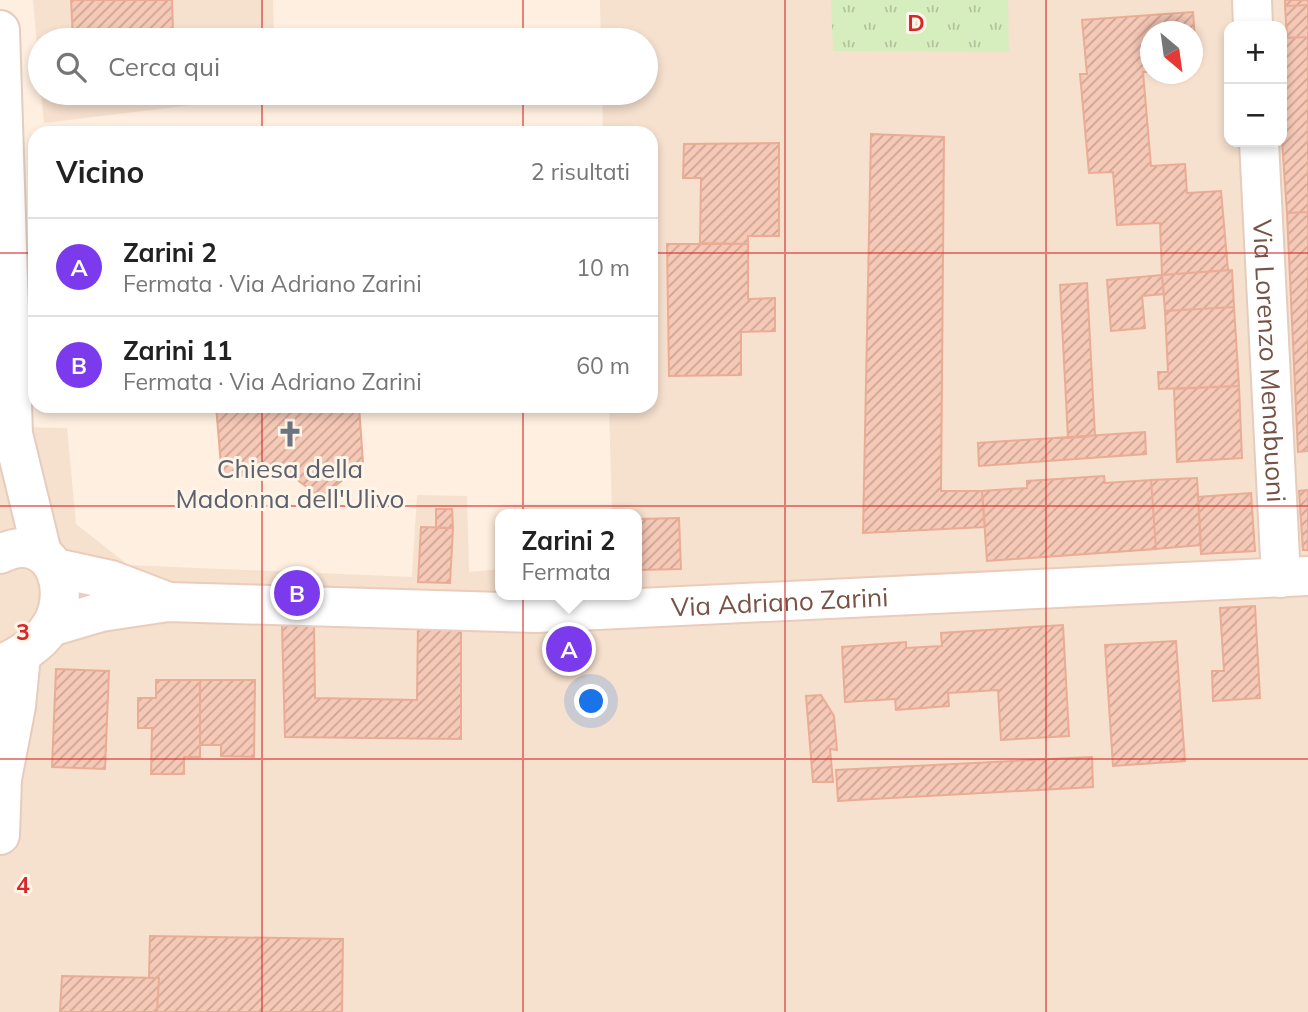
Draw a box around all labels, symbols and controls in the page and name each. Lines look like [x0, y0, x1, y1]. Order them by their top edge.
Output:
text: D [907, 8, 925, 37]
north arrow [1140, 21, 1203, 84]
map controls [1224, 21, 1287, 147]
button: + [1224, 21, 1287, 84]
search box [28, 28, 658, 105]
icon: search [52, 48, 90, 86]
text: Cerca qui [108, 50, 220, 83]
button: − [1224, 84, 1287, 147]
text: Vicino [56, 153, 144, 191]
text: 2 risultati [531, 157, 630, 186]
street label: Via Lorenzo Menabuoni [1246, 218, 1294, 503]
text: Zarini 2 [123, 236, 217, 269]
text: A [70, 253, 88, 282]
text: 10 m [576, 253, 630, 282]
text: Fermata · Via Adriano Zarini [123, 269, 422, 298]
text: Zarini 11 [123, 334, 232, 367]
text: B [71, 351, 87, 380]
text: 60 m [576, 351, 630, 380]
text: Fermata · Via Adriano Zarini [123, 367, 422, 396]
church icon: Chiesa della Madonna dell'Ulivo [275, 419, 305, 449]
place label: Chiesa della Madonna dell'Ulivo [176, 452, 404, 515]
popup [495, 509, 642, 600]
text: Zarini 2 [522, 524, 615, 557]
text: Fermata [522, 557, 611, 586]
pin: B [274, 567, 320, 619]
street label: Via Adriano Zarini [670, 580, 889, 623]
text: 3 [16, 617, 30, 646]
pin: A [546, 623, 592, 675]
your location [574, 684, 608, 718]
text: 4 [16, 870, 30, 899]

